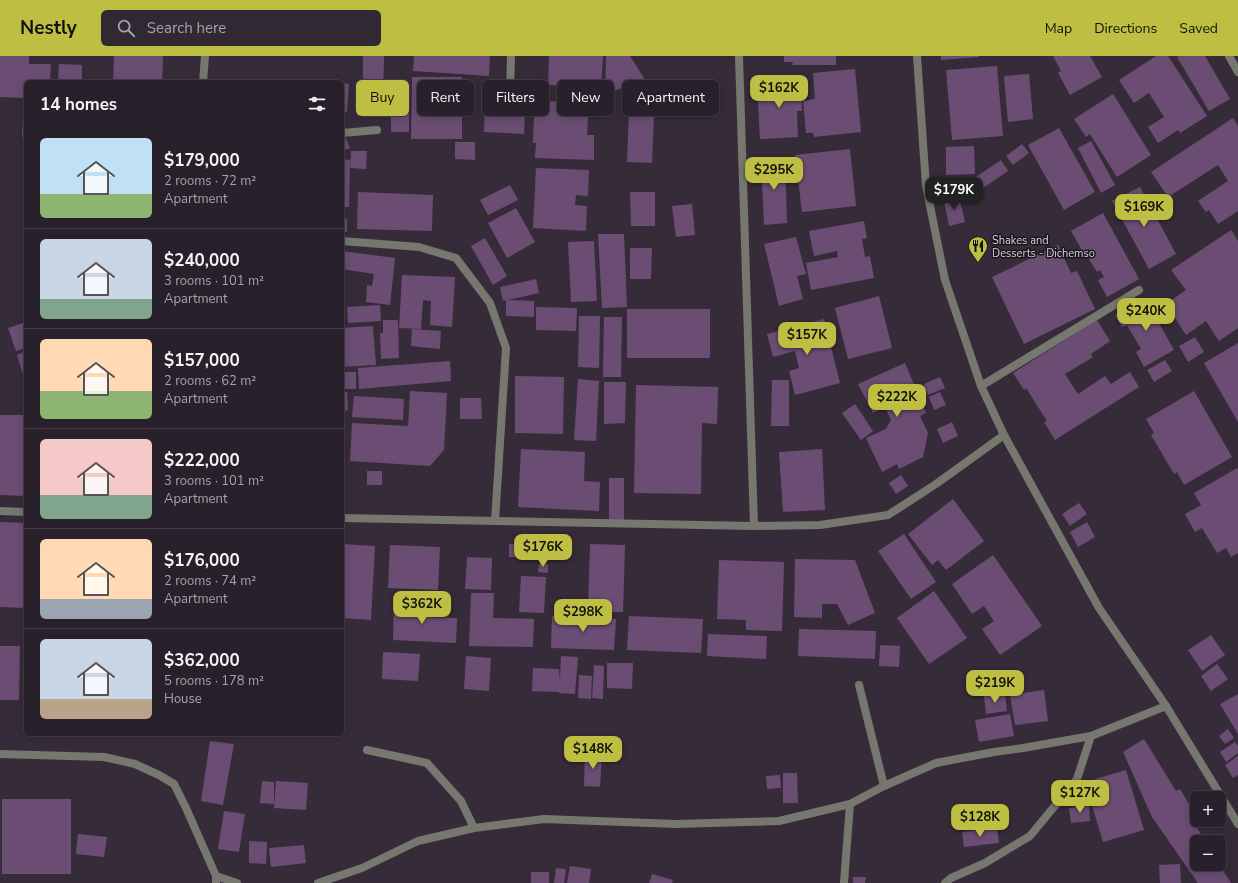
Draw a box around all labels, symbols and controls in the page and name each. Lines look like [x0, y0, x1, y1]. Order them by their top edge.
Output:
search box [101, 10, 381, 46]
text: Nestly [20, 15, 77, 41]
icon: search [115, 17, 137, 39]
text: Search here [147, 18, 226, 38]
text: Map [1045, 19, 1072, 38]
text: Directions [1094, 19, 1157, 38]
text: Saved [1179, 19, 1218, 38]
pin: $162K [751, 75, 807, 109]
text: $162K [759, 79, 799, 97]
chip: Buy [356, 80, 409, 116]
chip: Rent [417, 80, 474, 116]
chip: Filters [482, 80, 549, 116]
chip: New [557, 80, 614, 116]
chip: Apartment [622, 80, 719, 116]
text: 14 homes [40, 93, 117, 116]
icon: filters [306, 93, 328, 115]
text: $179,000 [164, 149, 240, 172]
icon: home [72, 154, 120, 202]
pin: $295K [746, 157, 802, 191]
text: $295K [754, 161, 794, 179]
text: 2 rooms · 72 m² [164, 172, 256, 190]
pin: $179K [926, 177, 982, 211]
text: $179K [934, 181, 974, 199]
text: Apartment [164, 190, 227, 208]
pin: $169K [1116, 194, 1172, 228]
text: $169K [1124, 198, 1164, 216]
place label: Shakes and Desserts - Dichemso [992, 233, 1095, 261]
restaurant icon: Shakes and Desserts - Dichemso [967, 235, 989, 263]
text: $240,000 [164, 249, 240, 272]
icon: home [72, 255, 120, 303]
text: 3 rooms · 101 m² [164, 272, 264, 290]
text: Apartment [164, 290, 227, 308]
pin: $240K [1118, 298, 1174, 332]
text: $240K [1126, 302, 1166, 320]
pin: $157K [779, 322, 835, 356]
text: $157K [787, 326, 827, 344]
text: $157,000 [164, 349, 240, 372]
icon: home [72, 355, 120, 403]
text: 2 rooms · 62 m² [164, 372, 256, 390]
pin: $222K [869, 384, 925, 418]
text: $222K [877, 388, 917, 406]
text: Apartment [164, 390, 227, 408]
text: $222,000 [164, 449, 240, 472]
icon: home [72, 455, 120, 503]
text: 3 rooms · 101 m² [164, 472, 264, 490]
text: Apartment [164, 490, 227, 508]
pin: $176K [515, 534, 571, 568]
text: $176K [523, 538, 563, 556]
text: $176,000 [164, 549, 240, 572]
icon: home [72, 555, 120, 603]
text: 2 rooms · 74 m² [164, 572, 256, 590]
text: Apartment [164, 590, 227, 608]
pin: $362K [394, 591, 450, 625]
text: $362K [402, 595, 442, 613]
pin: $298K [555, 599, 611, 633]
text: $298K [563, 603, 603, 621]
text: $362,000 [164, 649, 240, 672]
icon: home [72, 655, 120, 703]
pin: $219K [967, 670, 1023, 704]
text: 5 rooms · 178 m² [164, 672, 264, 690]
text: $219K [975, 674, 1015, 692]
text: House [164, 690, 202, 708]
pin: $148K [565, 736, 621, 770]
text: $148K [573, 740, 613, 758]
pin: $127K [1052, 780, 1108, 814]
text: $127K [1060, 784, 1100, 802]
map controls [1190, 791, 1226, 871]
button: + [1190, 791, 1226, 827]
pin: $128K [952, 804, 1008, 838]
text: $128K [960, 808, 1000, 826]
button: − [1190, 835, 1226, 871]

